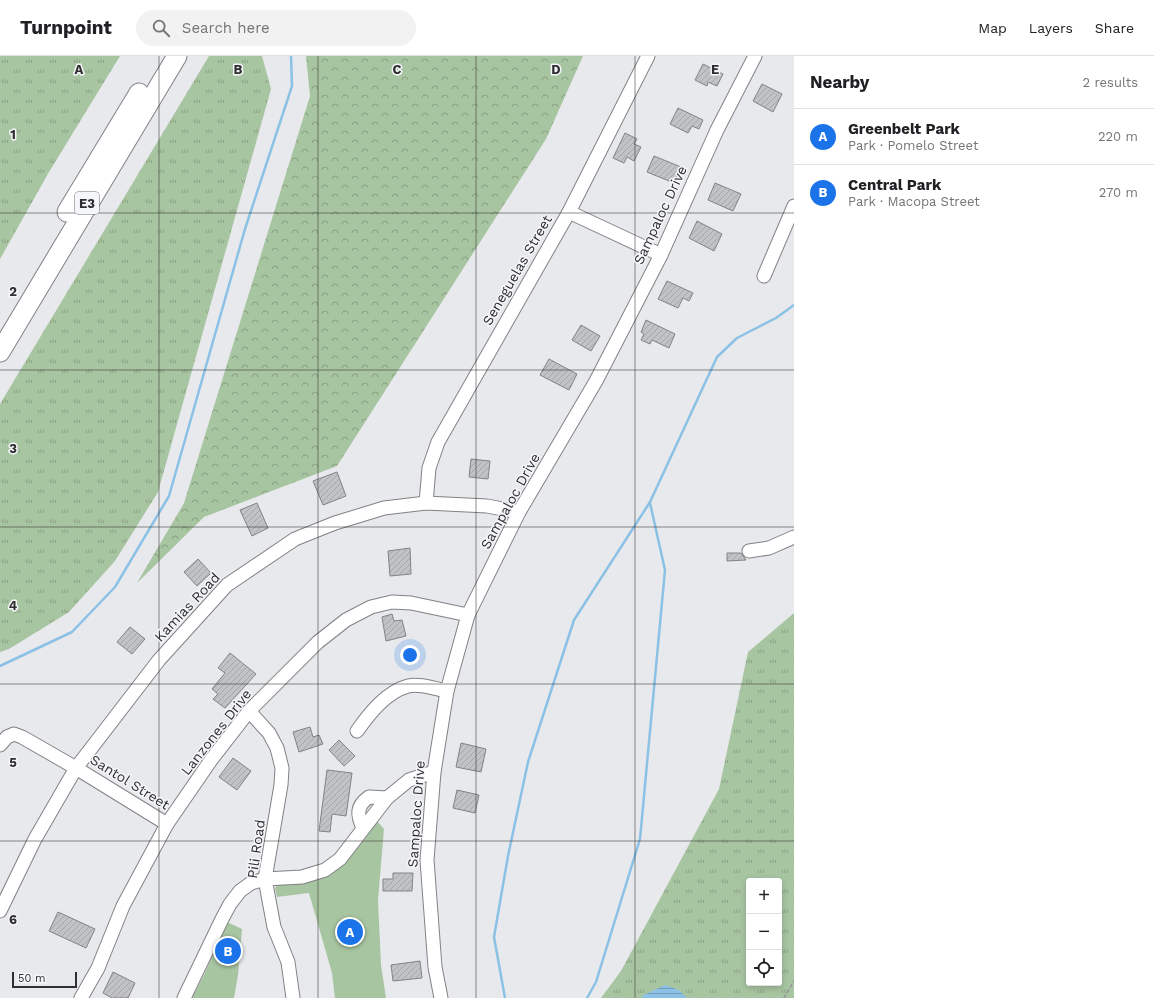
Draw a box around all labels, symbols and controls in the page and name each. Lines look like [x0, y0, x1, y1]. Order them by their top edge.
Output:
search box [136, 10, 416, 46]
text: Turnpoint [20, 16, 112, 39]
icon: search [150, 17, 172, 39]
text: Search here [182, 19, 270, 37]
text: Map [978, 20, 1007, 36]
text: Layers [1029, 20, 1073, 36]
text: Share [1095, 20, 1134, 36]
text: A [75, 62, 84, 77]
text: B [234, 62, 243, 77]
text: C [393, 62, 402, 77]
text: D [551, 62, 561, 77]
text: E [711, 62, 719, 77]
text: Nearby [810, 72, 869, 92]
text: 2 results [1083, 75, 1138, 90]
text: Greenbelt Park [848, 120, 960, 138]
text: 1 [10, 127, 16, 142]
text: A [819, 129, 827, 144]
text: 220 m [1098, 129, 1138, 144]
text: Park · Pomelo Street [848, 138, 978, 153]
street label: Sampaloc Drive [630, 163, 690, 267]
text: Central Park [848, 176, 941, 194]
text: B [819, 185, 827, 200]
text: 270 m [1099, 185, 1138, 200]
road number: E3 [75, 192, 99, 214]
text: Park · Macopa Street [848, 194, 980, 209]
street label: Seneguelas Street [479, 212, 555, 328]
text: 2 [9, 284, 17, 299]
text: 3 [9, 441, 17, 456]
street label: Sampaloc Drive [477, 450, 543, 552]
street label: Kamias Road [151, 569, 223, 645]
text: 4 [9, 598, 18, 613]
your location [400, 645, 420, 665]
street label: Lanzones Drive [178, 686, 254, 778]
street label: Santol Street [87, 751, 173, 813]
text: 5 [9, 755, 17, 770]
street label: Sampaloc Drive [404, 760, 428, 868]
street label: Pili Road [244, 819, 268, 879]
map controls [746, 878, 782, 986]
button: + [746, 878, 782, 914]
text: 6 [9, 912, 17, 927]
button: − [746, 914, 782, 950]
pin: A [337, 917, 363, 947]
pin: B [215, 936, 241, 966]
button: locate [746, 950, 782, 986]
scale bar [12, 970, 77, 989]
text: 50 m [18, 972, 45, 985]

